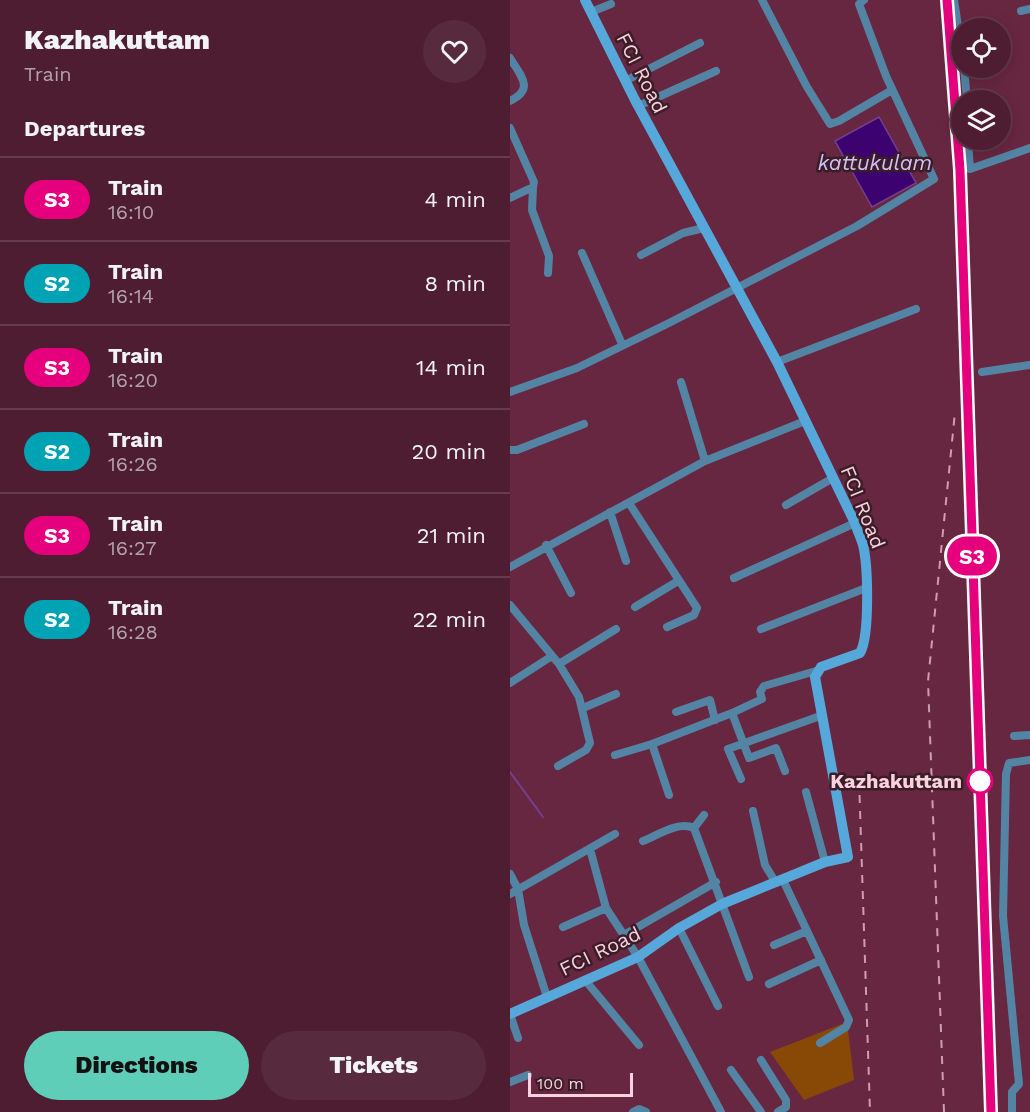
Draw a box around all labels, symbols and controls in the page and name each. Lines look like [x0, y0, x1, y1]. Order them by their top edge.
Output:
map controls [951, 18, 1011, 150]
button: locate [951, 18, 1011, 78]
button: heart [423, 20, 486, 83]
text: Kazhakuttam [24, 23, 210, 56]
street label: FCI Road [612, 29, 672, 117]
text: Train [24, 62, 72, 86]
button: layers [951, 90, 1011, 150]
text: Departures [24, 116, 145, 141]
water label: kattukulam [818, 150, 932, 175]
text: Train [108, 175, 163, 200]
text: S3 [44, 187, 70, 212]
text: 4 min [425, 187, 486, 212]
text: 16:10 [108, 200, 154, 224]
text: Train [108, 259, 163, 284]
text: S2 [44, 271, 70, 296]
text: 8 min [425, 271, 486, 296]
text: 16:14 [108, 284, 154, 308]
text: Train [108, 343, 163, 368]
text: S3 [44, 355, 70, 380]
text: 14 min [416, 355, 486, 380]
text: 16:20 [108, 368, 158, 392]
text: Train [108, 427, 163, 452]
text: S2 [44, 439, 70, 464]
text: 20 min [412, 439, 486, 464]
text: 16:26 [108, 452, 158, 476]
street label: FCI Road [836, 462, 890, 552]
text: Train [108, 511, 163, 536]
text: S3 [44, 523, 70, 548]
text: 21 min [417, 523, 486, 548]
text: 16:27 [108, 536, 156, 560]
line badge: S3 [945, 536, 999, 576]
text: S3 [959, 544, 985, 569]
text: Train [108, 595, 163, 620]
text: S2 [44, 607, 70, 632]
text: 22 min [412, 607, 486, 632]
text: 16:28 [108, 620, 158, 644]
marker: Kazhakuttam [967, 768, 993, 794]
place label: Kazhakuttam [830, 769, 962, 793]
street label: FCI Road [556, 921, 644, 981]
button: Directions [24, 1031, 249, 1100]
button: Tickets [261, 1031, 486, 1100]
scale bar [528, 1070, 633, 1098]
text: 100 m [537, 1074, 584, 1093]

